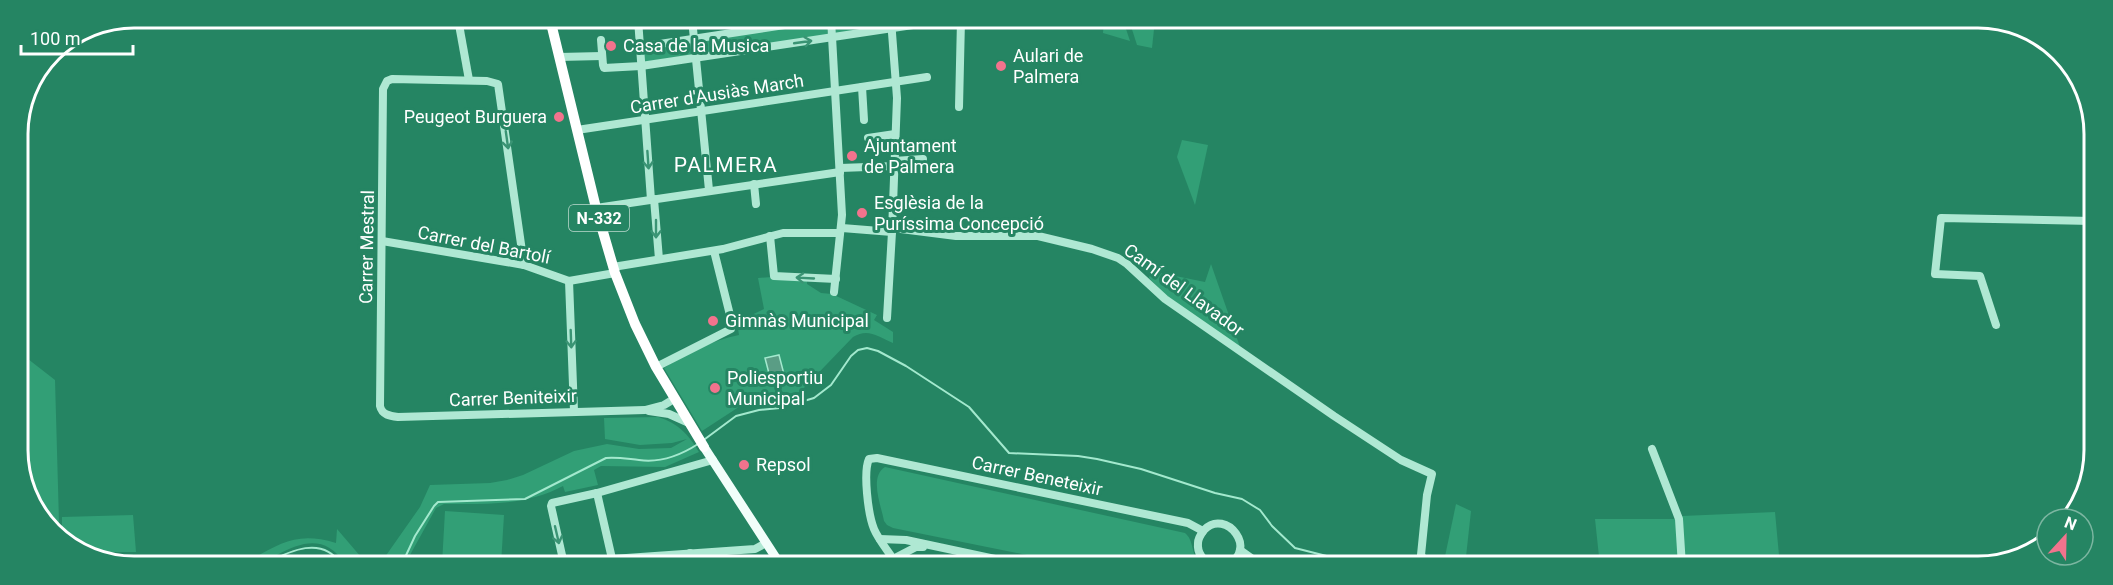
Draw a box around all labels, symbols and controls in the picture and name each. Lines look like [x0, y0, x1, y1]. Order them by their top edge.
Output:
scale bar [21, 18, 134, 56]
text: 100 m [30, 28, 81, 49]
place label: Casa de la Musica [623, 35, 769, 56]
one-way arrow [793, 37, 812, 48]
marker: Casa de la Musica [604, 39, 618, 53]
place label: Aulari de Palmera [1013, 45, 1083, 87]
marker: Aulari de Palmera [994, 59, 1008, 73]
street label: Carrer d'Ausiàs March [629, 69, 805, 118]
place label: Peugeot Burguera [404, 106, 547, 127]
marker: Peugeot Burguera [552, 110, 566, 124]
one-way arrow [502, 130, 513, 149]
place label: Ajuntament de Palmera [864, 135, 957, 177]
marker: Ajuntament de Palmera [845, 149, 859, 163]
one-way arrow [643, 150, 654, 170]
district label: PALMERA [674, 153, 778, 177]
street label: Carrer Mestral [355, 190, 378, 304]
place label: Esglèsia de la Puríssima Concepció [874, 192, 1044, 234]
road number: N-332 [569, 205, 629, 231]
marker: Esglèsia de la Puríssima Concepció [855, 206, 869, 220]
one-way arrow [650, 219, 662, 239]
street label: Carrer del Bartolí [416, 221, 553, 268]
street label: Camí del Llavador [1120, 239, 1248, 340]
one-way arrow [795, 272, 815, 283]
place label: Gimnàs Municipal [725, 310, 869, 331]
marker: Gimnàs Municipal [706, 314, 720, 328]
one-way arrow [566, 328, 577, 348]
place label: Poliesportiu Municipal [727, 367, 823, 409]
marker: Poliesportiu Municipal [708, 381, 722, 395]
street label: Carrer Beniteixir [449, 385, 577, 410]
street label: Carrer Beneteixir [970, 451, 1104, 500]
place label: Repsol [756, 454, 811, 475]
marker: Repsol [737, 458, 751, 472]
north arrow [2035, 507, 2095, 567]
text: N [2062, 513, 2079, 534]
one-way arrow [552, 525, 563, 544]

